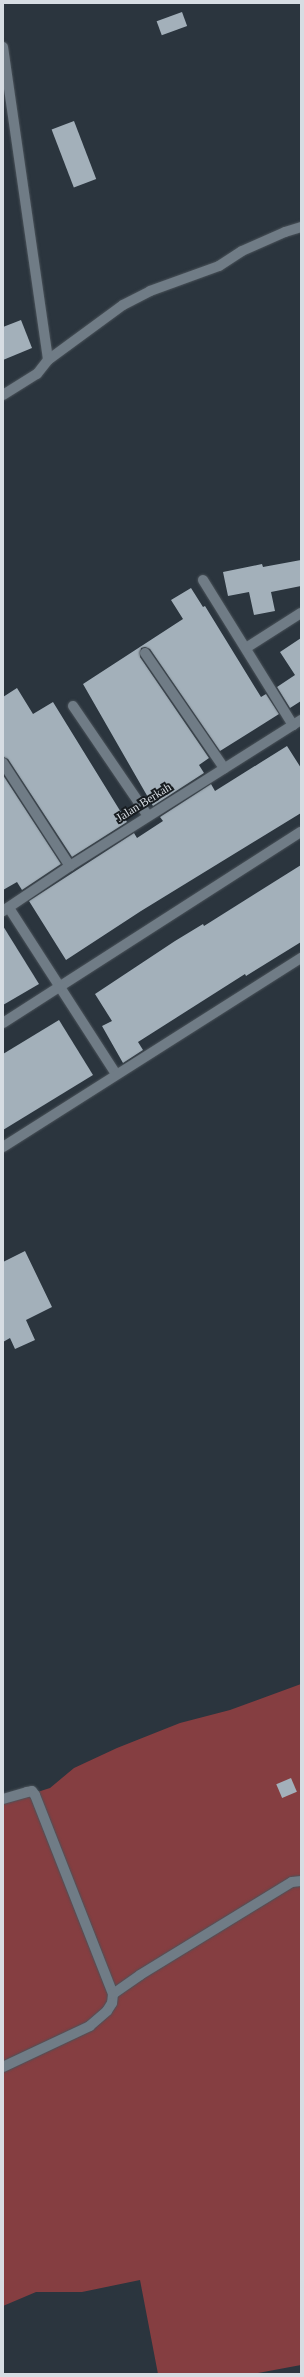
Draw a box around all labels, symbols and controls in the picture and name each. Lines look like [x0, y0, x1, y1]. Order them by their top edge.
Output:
street label: Jalan Berkah [114, 780, 174, 826]

